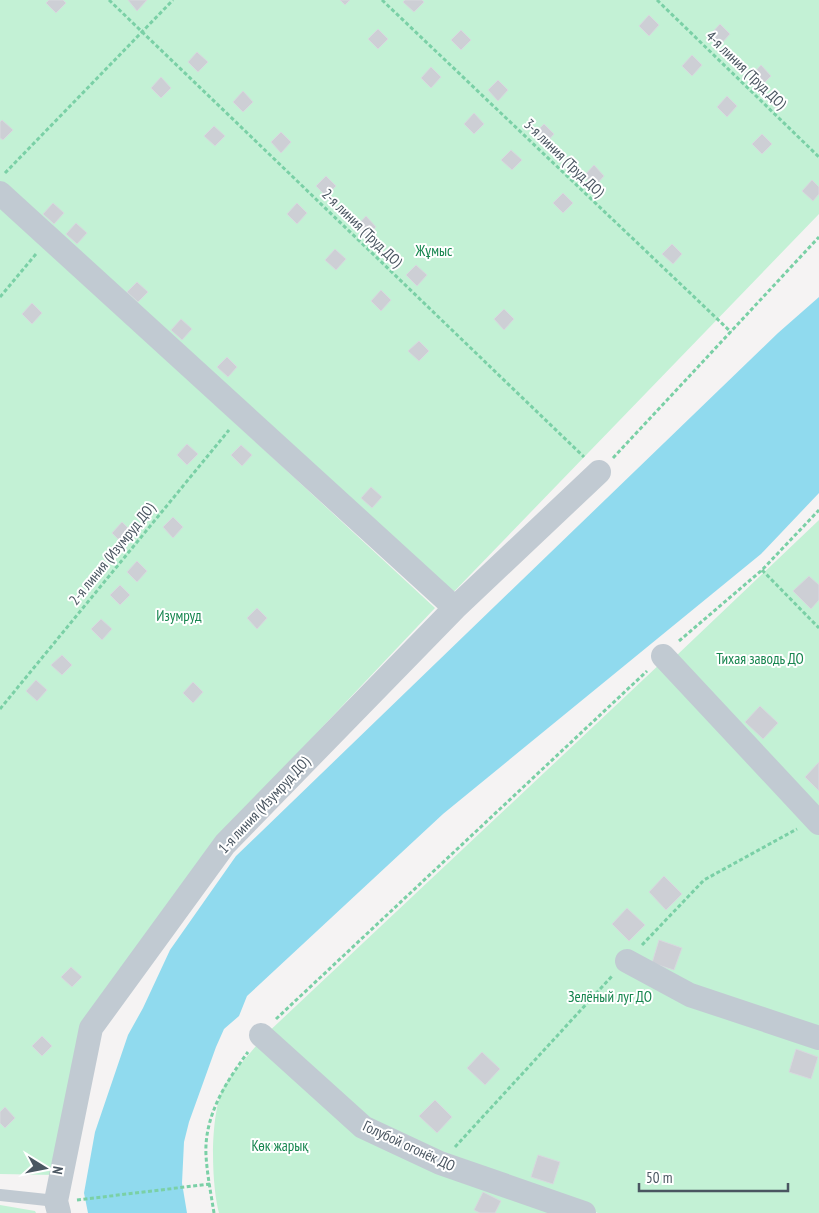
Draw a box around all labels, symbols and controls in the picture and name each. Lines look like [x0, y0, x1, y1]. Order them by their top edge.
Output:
street label: 4-я линия (Труд ДО) [702, 26, 791, 113]
street label: 3-я линия (Труд ДО) [520, 114, 609, 201]
street label: 2-я линия (Труд ДО) [318, 184, 407, 271]
park label: Жұмыс [415, 241, 453, 260]
street label: 2-я линия (Изумруд ДО) [65, 498, 159, 609]
park label: Изумруд [156, 606, 202, 625]
park label: Тихая заводь ДО [716, 649, 804, 668]
street label: 1-я линия (Изумруд ДО) [214, 752, 314, 857]
park label: Зелёный луг ДО [568, 987, 652, 1006]
street label: Голубой огонёк ДО [360, 1116, 458, 1175]
park label: Көк жарық [252, 1136, 309, 1155]
north arrow [20, 1143, 70, 1193]
scale bar [639, 1160, 788, 1192]
text: N [48, 1165, 67, 1176]
text: 50 m [646, 1168, 672, 1187]

